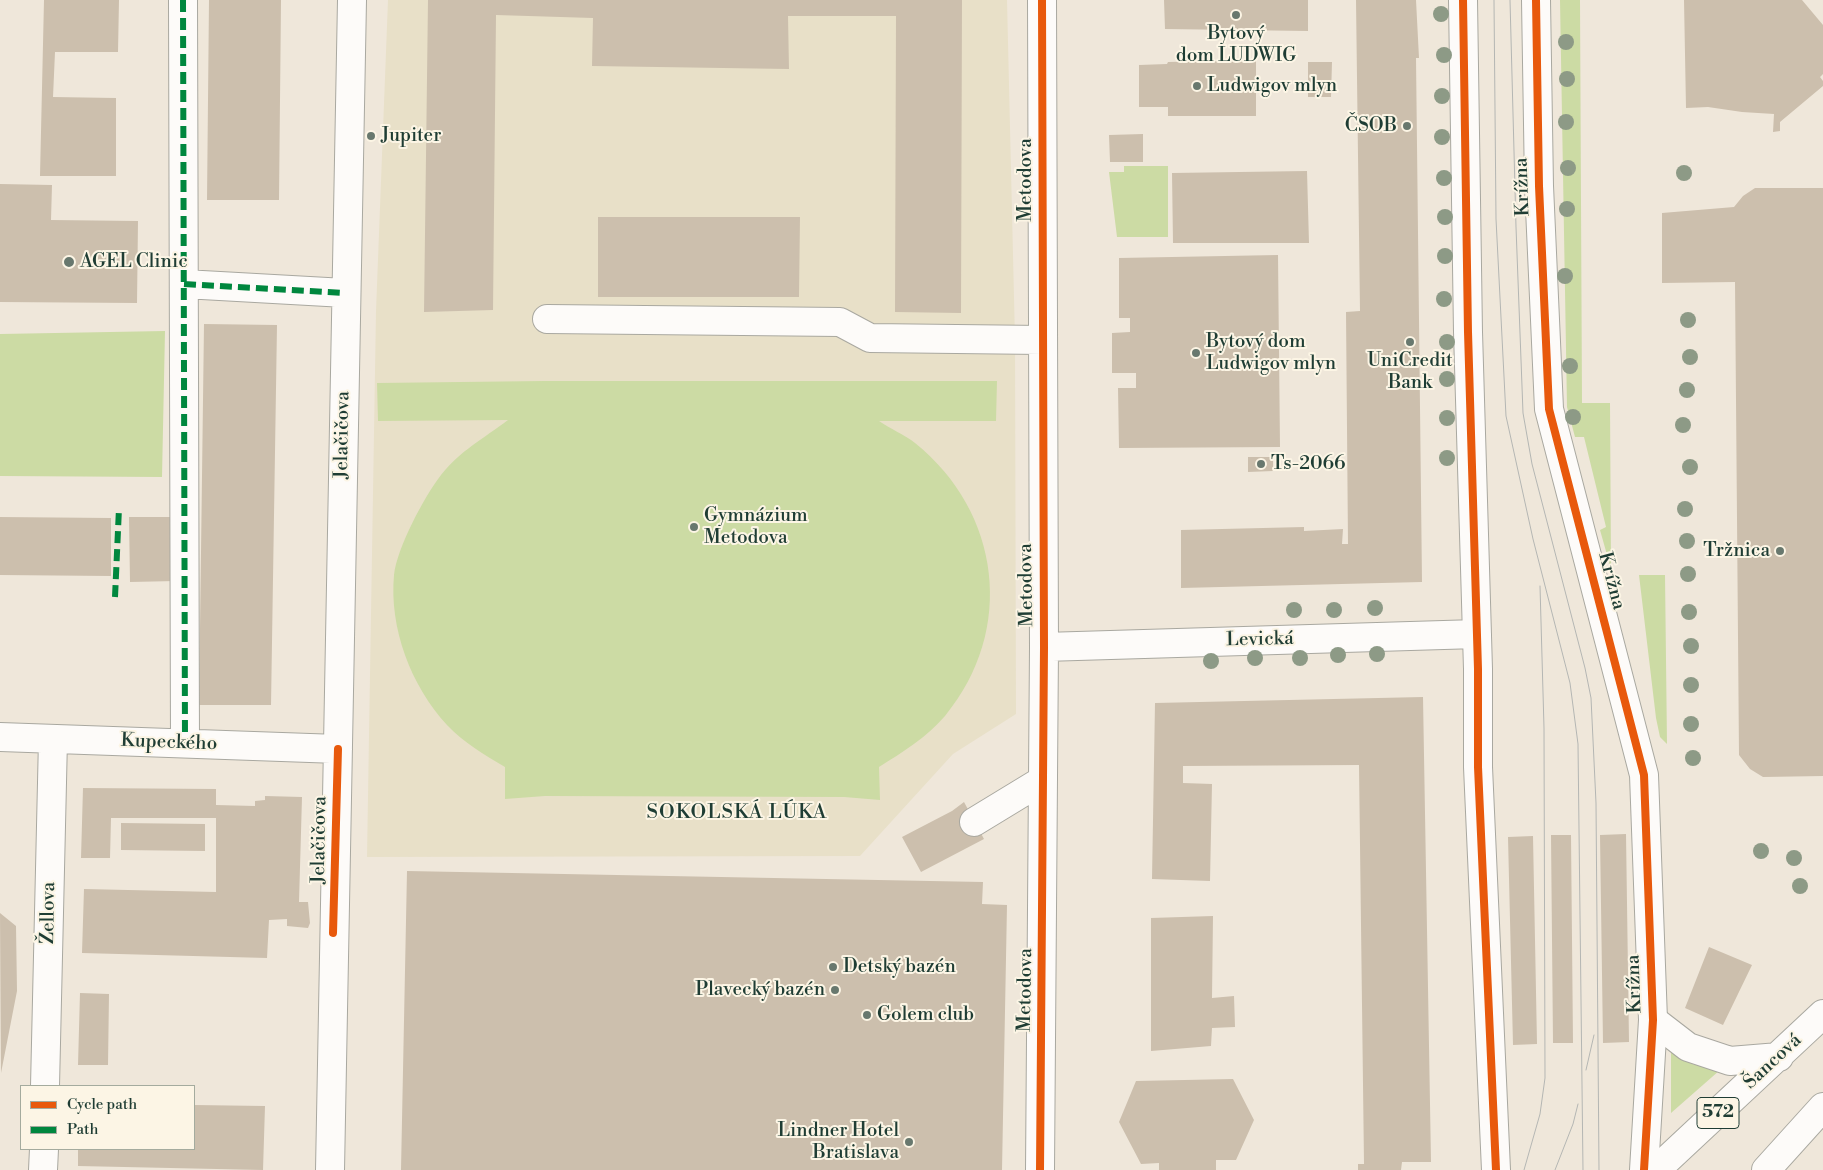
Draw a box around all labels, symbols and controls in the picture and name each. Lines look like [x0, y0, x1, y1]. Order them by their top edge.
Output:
marker: Bytový dom LUDWIG [1230, 9, 1242, 21]
place label: Bytový dom LUDWIG [1176, 23, 1296, 67]
place label: Ludwigov mlyn [1207, 75, 1337, 97]
marker: Ludwigov mlyn [1191, 80, 1203, 92]
place label: ČSOB [1345, 115, 1397, 137]
marker: ČSOB [1401, 120, 1413, 132]
place label: Jupiter [381, 125, 441, 147]
marker: Jupiter [365, 130, 377, 142]
street label: Metodova [1015, 138, 1037, 222]
street label: Krížna [1511, 157, 1535, 217]
place label: AGEL Clinic [80, 251, 188, 273]
marker: AGEL Clinic [62, 255, 76, 269]
place label: Bytový dom Ludwigov mlyn [1206, 331, 1336, 375]
marker: UniCredit Bank [1404, 336, 1416, 348]
marker: Bytový dom Ludwigov mlyn [1190, 347, 1202, 359]
place label: UniCredit Bank [1367, 350, 1453, 394]
street label: Jelačičova [331, 391, 355, 479]
place label: Ts-2066 [1271, 453, 1346, 475]
marker: Ts-2066 [1255, 458, 1267, 470]
place label: Gymnázium Metodova [704, 505, 808, 549]
marker: Gymnázium Metodova [688, 521, 700, 533]
place label: Tržnica [1703, 540, 1770, 562]
street label: Metodova [1015, 543, 1039, 627]
marker: Tržnica [1774, 545, 1786, 557]
street label: Krížna [1592, 550, 1630, 612]
street label: Levická [1226, 628, 1294, 652]
street label: Kupeckého [120, 730, 218, 756]
street label: Jelačičova [308, 796, 332, 884]
district label: SOKOLSKÁ LÚKA [645, 801, 829, 825]
street label: Žellova [37, 882, 61, 944]
street label: Metodova [1014, 948, 1038, 1032]
street label: Krížna [1623, 954, 1647, 1014]
place label: Detský bazén [843, 956, 956, 978]
marker: Detský bazén [827, 961, 839, 973]
place label: Plavecký bazén [695, 979, 825, 1001]
marker: Plavecký bazén [829, 984, 841, 996]
place label: Golem club [877, 1004, 974, 1026]
marker: Golem club [861, 1009, 873, 1021]
street label: Šancová [1739, 1030, 1807, 1094]
legend [20, 1085, 195, 1150]
text: Cycle path [67, 1095, 137, 1114]
road number: 572 [1697, 1098, 1739, 1128]
text: Path [67, 1120, 99, 1139]
place label: Lindner Hotel Bratislava [777, 1120, 899, 1164]
marker: Lindner Hotel Bratislava [903, 1136, 915, 1148]

